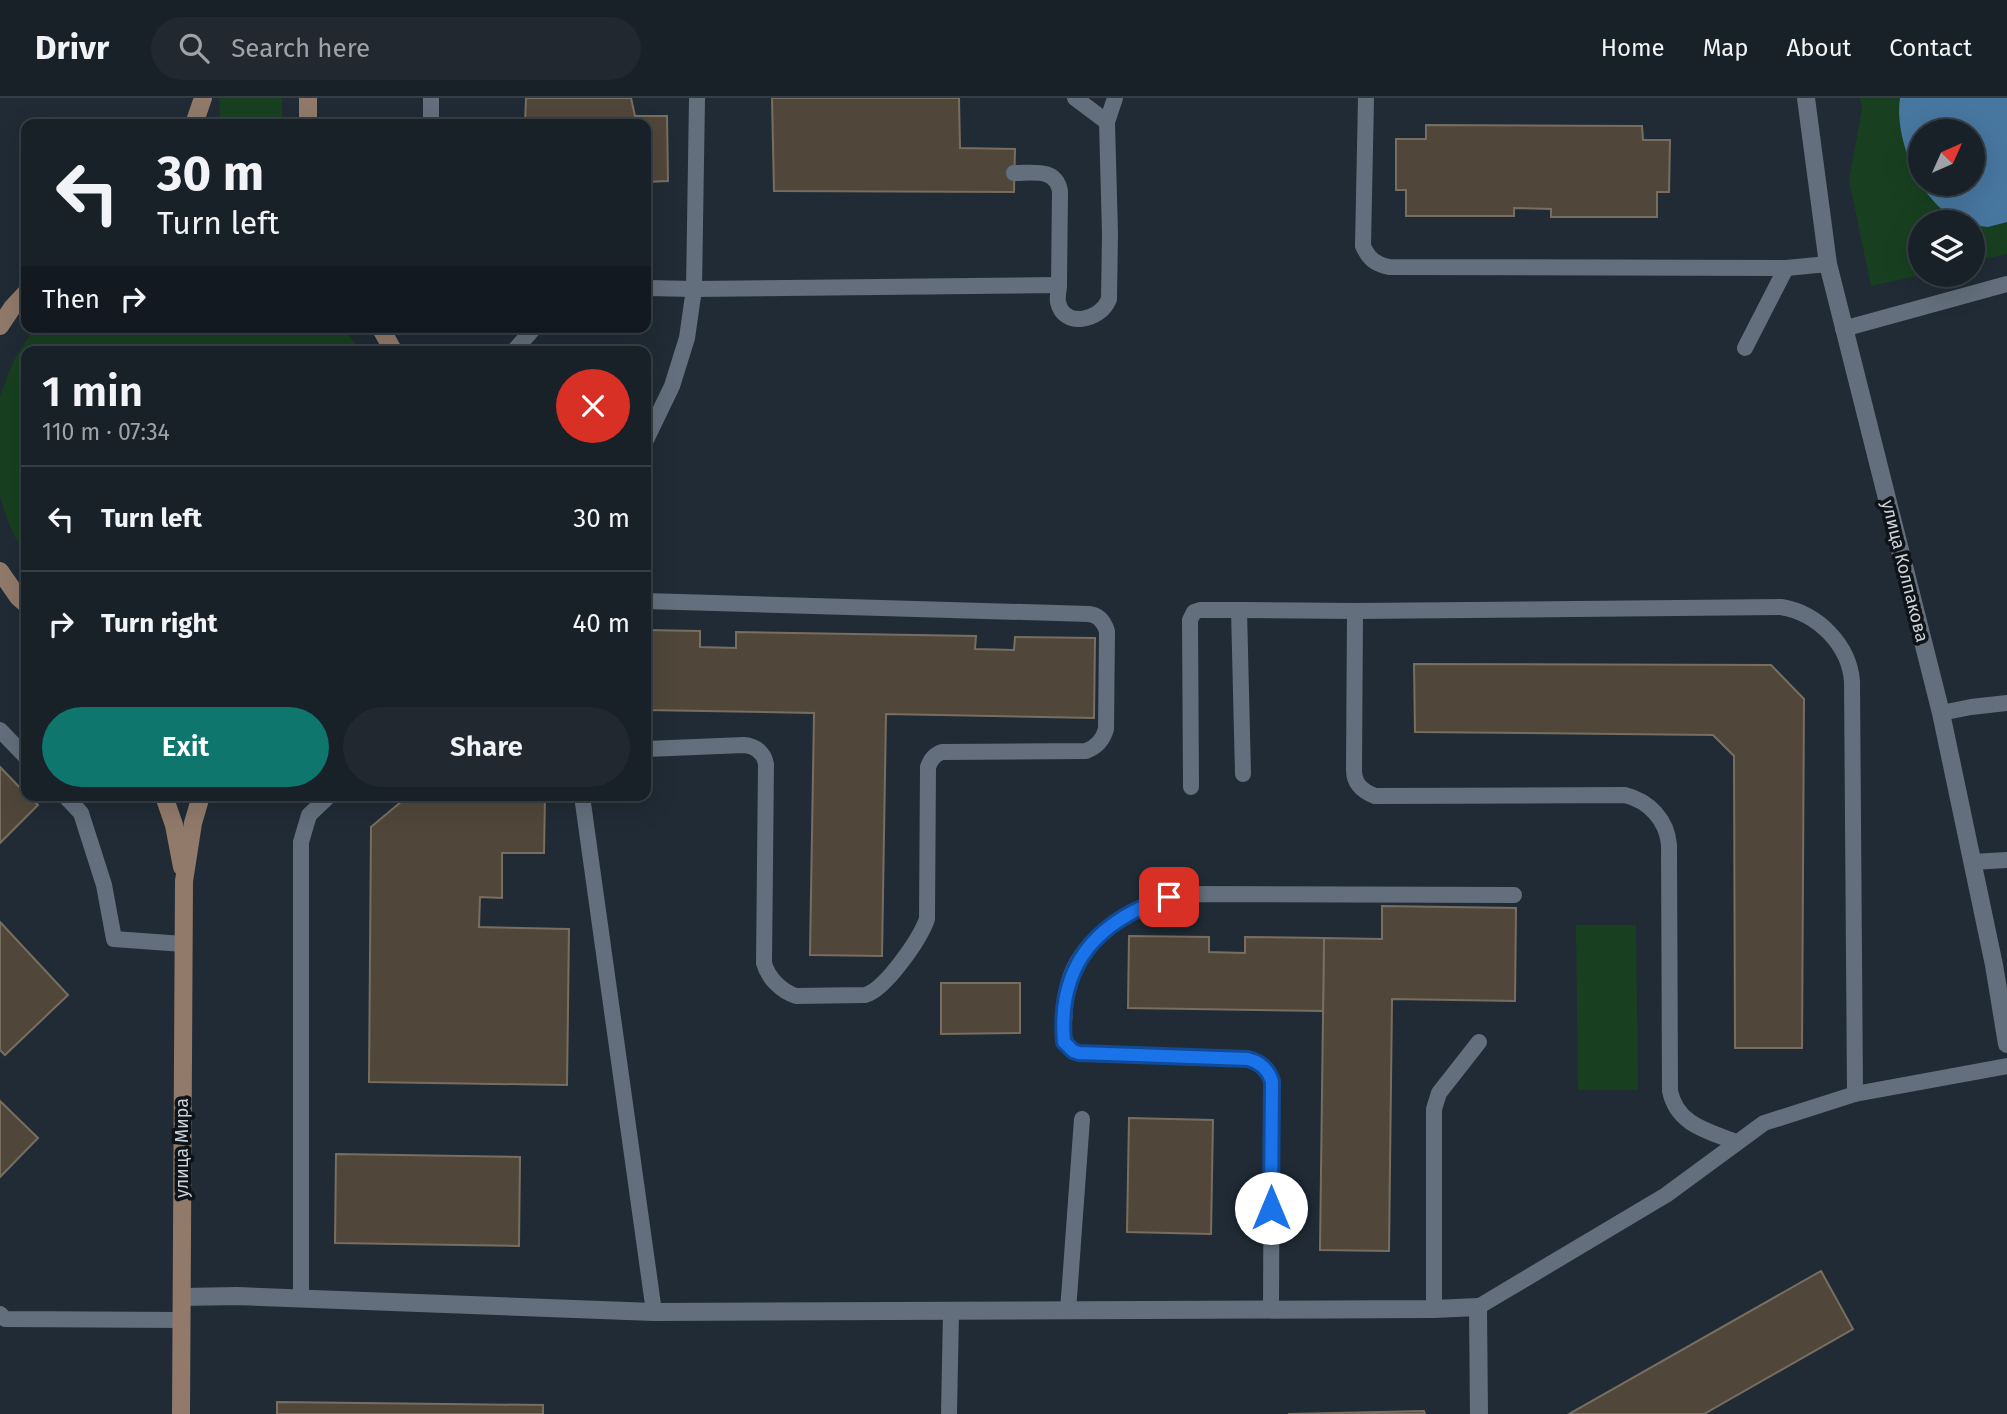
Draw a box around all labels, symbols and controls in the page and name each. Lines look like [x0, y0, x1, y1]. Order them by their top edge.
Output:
search box [151, 17, 641, 80]
text: Drivr [35, 28, 109, 68]
icon: search [175, 29, 213, 67]
text: Search here [231, 33, 370, 64]
text: Home [1601, 34, 1665, 62]
text: Map [1703, 34, 1749, 62]
text: About [1787, 34, 1851, 62]
text: Contact [1889, 34, 1972, 62]
north arrow [1908, 119, 1984, 196]
map controls [1908, 119, 1985, 287]
text: 30 m [157, 144, 264, 203]
icon: left [42, 147, 133, 238]
text: Turn left [157, 204, 279, 242]
button: layers [1908, 210, 1985, 287]
icon: right [114, 280, 152, 318]
text: Then [42, 284, 100, 315]
text: 1 min [42, 367, 143, 417]
button: close [556, 369, 630, 443]
text: 110 m · 07:34 [42, 418, 170, 446]
street label: улица Колпакова [1877, 498, 1933, 644]
icon: left [42, 500, 80, 538]
text: Turn left [101, 503, 202, 534]
text: 30 m [573, 503, 630, 534]
icon: right [42, 605, 80, 643]
text: Turn right [101, 608, 218, 639]
text: 40 m [572, 608, 630, 639]
button: Exit [42, 707, 329, 787]
button: Share [343, 707, 630, 787]
pin [1139, 867, 1199, 927]
icon: arrive [1150, 878, 1188, 916]
street label: улица Мира [171, 1098, 193, 1198]
position arrow [1234, 1171, 1308, 1245]

